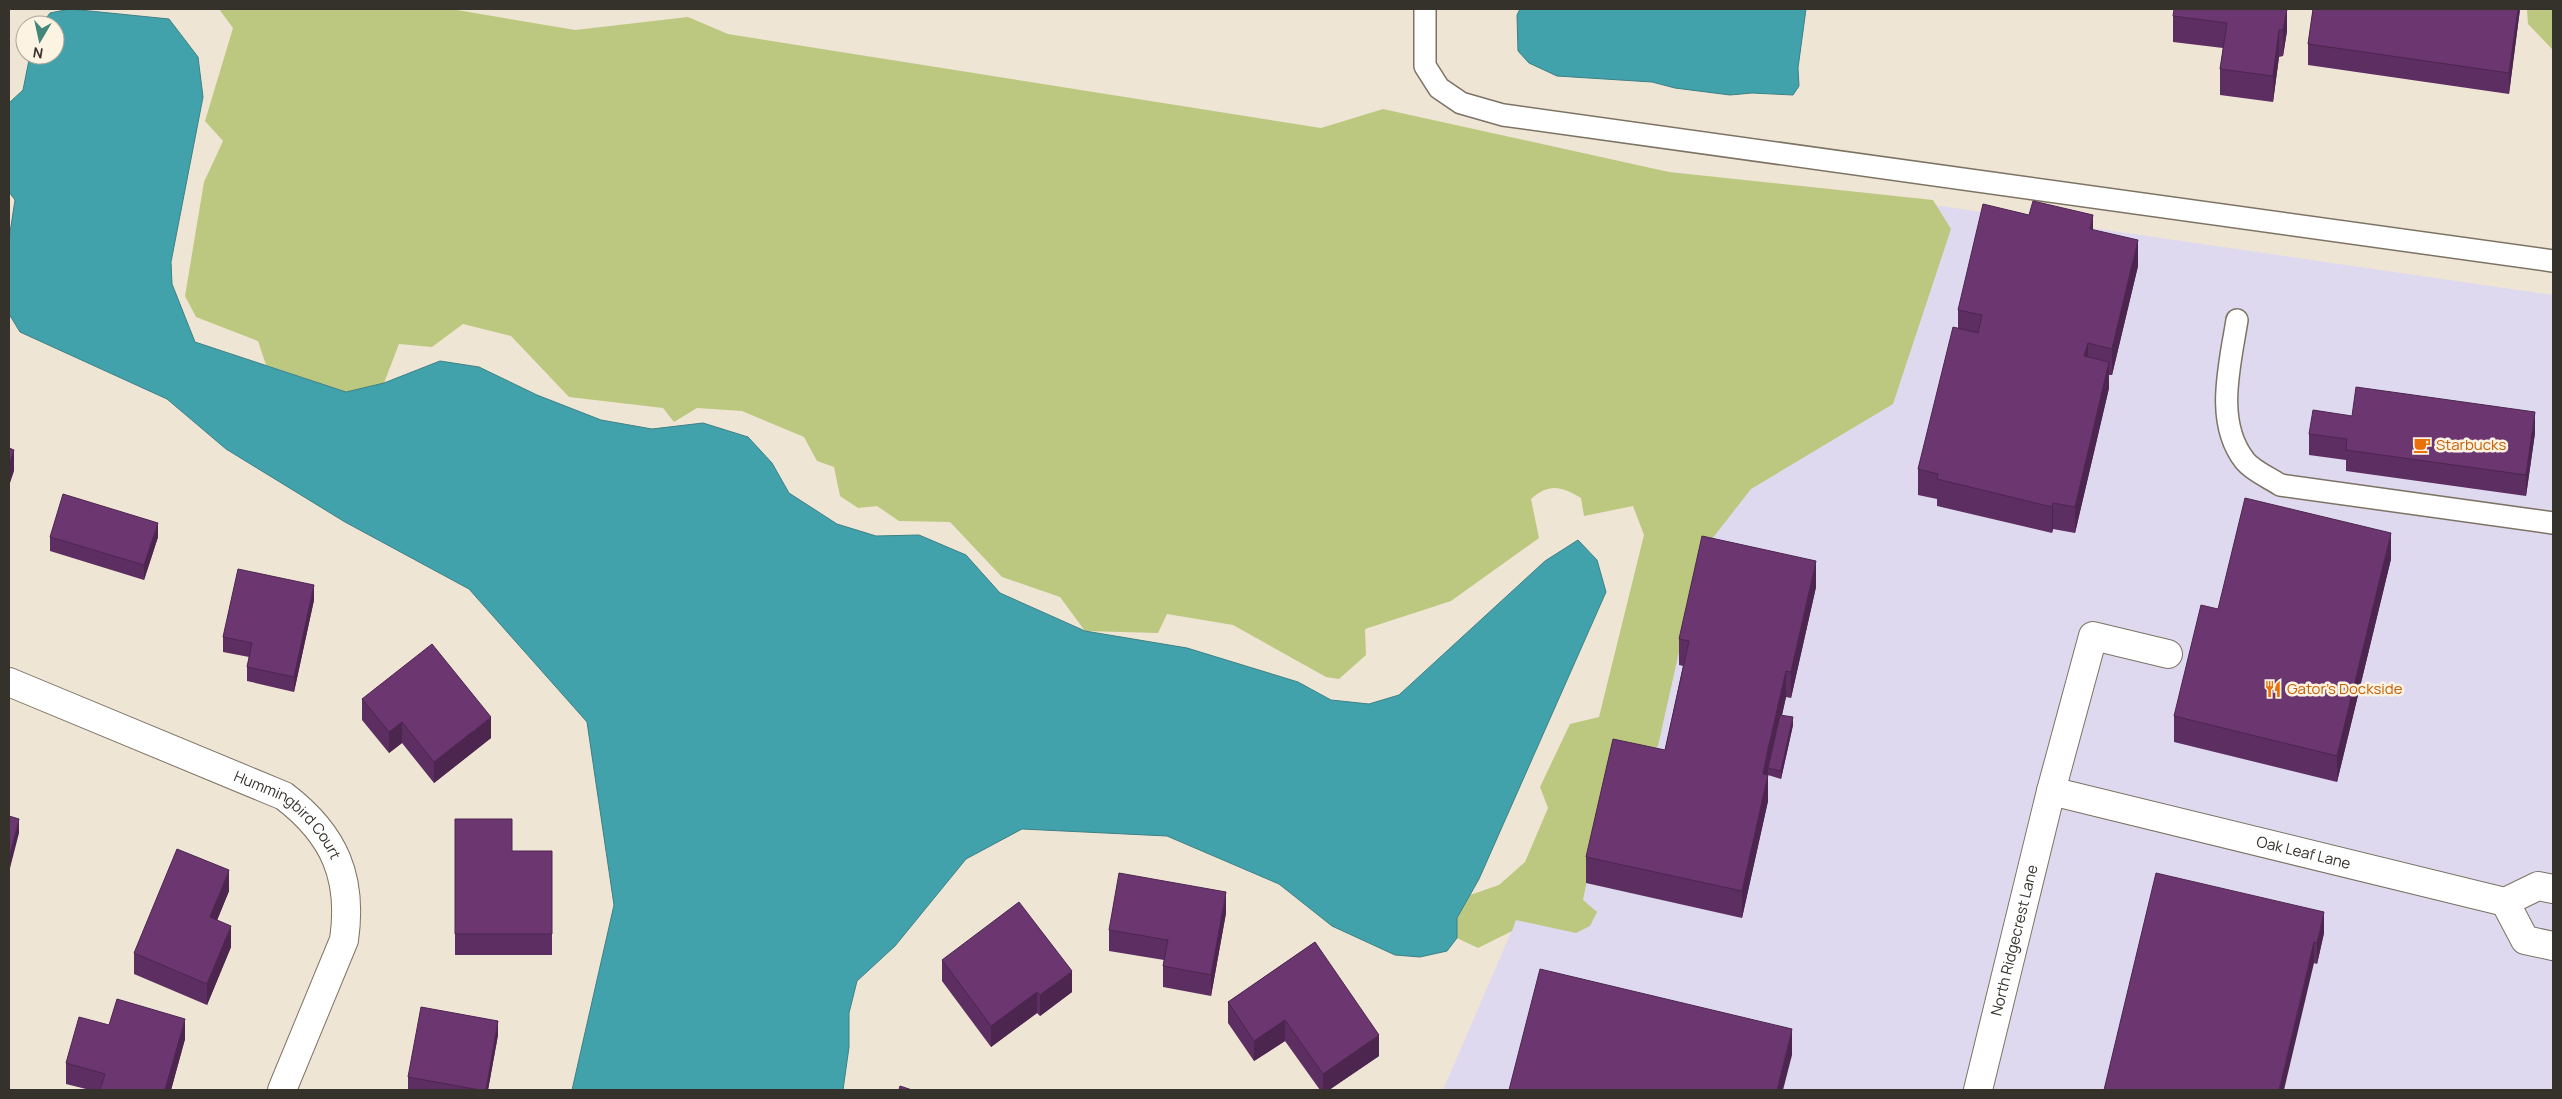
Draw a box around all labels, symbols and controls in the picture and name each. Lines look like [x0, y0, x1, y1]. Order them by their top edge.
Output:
north arrow [15, 15, 65, 65]
text: N [31, 43, 44, 64]
place label: Starbucks [2436, 434, 2506, 455]
cafe icon: Starbucks [2412, 435, 2432, 455]
place label: Gator's Dockside [2287, 678, 2403, 699]
restaurant icon: Gator's Dockside [2263, 679, 2283, 699]
street label: Hummingbird Court [231, 765, 346, 862]
street label: Oak Leaf Lane [2254, 831, 2353, 874]
street label: North Ridgecrest Lane [1985, 862, 2043, 1018]

